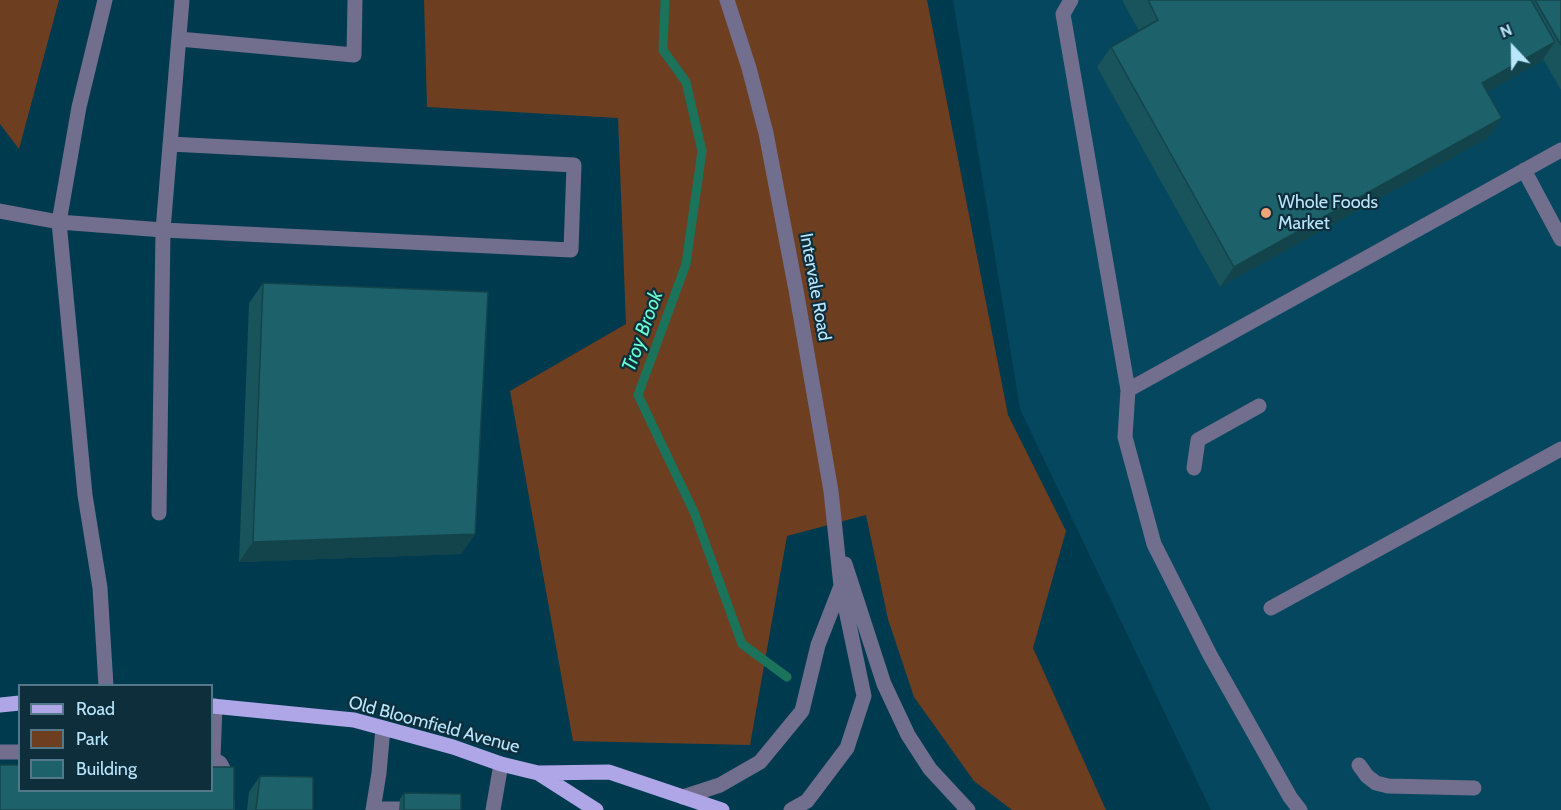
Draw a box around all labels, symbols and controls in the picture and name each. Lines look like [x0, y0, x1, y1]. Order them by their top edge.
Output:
north arrow [1483, 18, 1543, 78]
text: N [1497, 20, 1515, 42]
place label: Whole Foods Market [1278, 192, 1378, 234]
marker: Whole Foods Market [1259, 206, 1273, 220]
street label: Intervale Road [795, 231, 835, 343]
water label: Troy Brook [617, 287, 669, 375]
legend [18, 684, 213, 792]
street label: Old Bloomfield Avenue [346, 692, 522, 758]
text: Road [76, 698, 115, 720]
text: Park [76, 728, 108, 750]
text: Building [76, 758, 137, 780]

